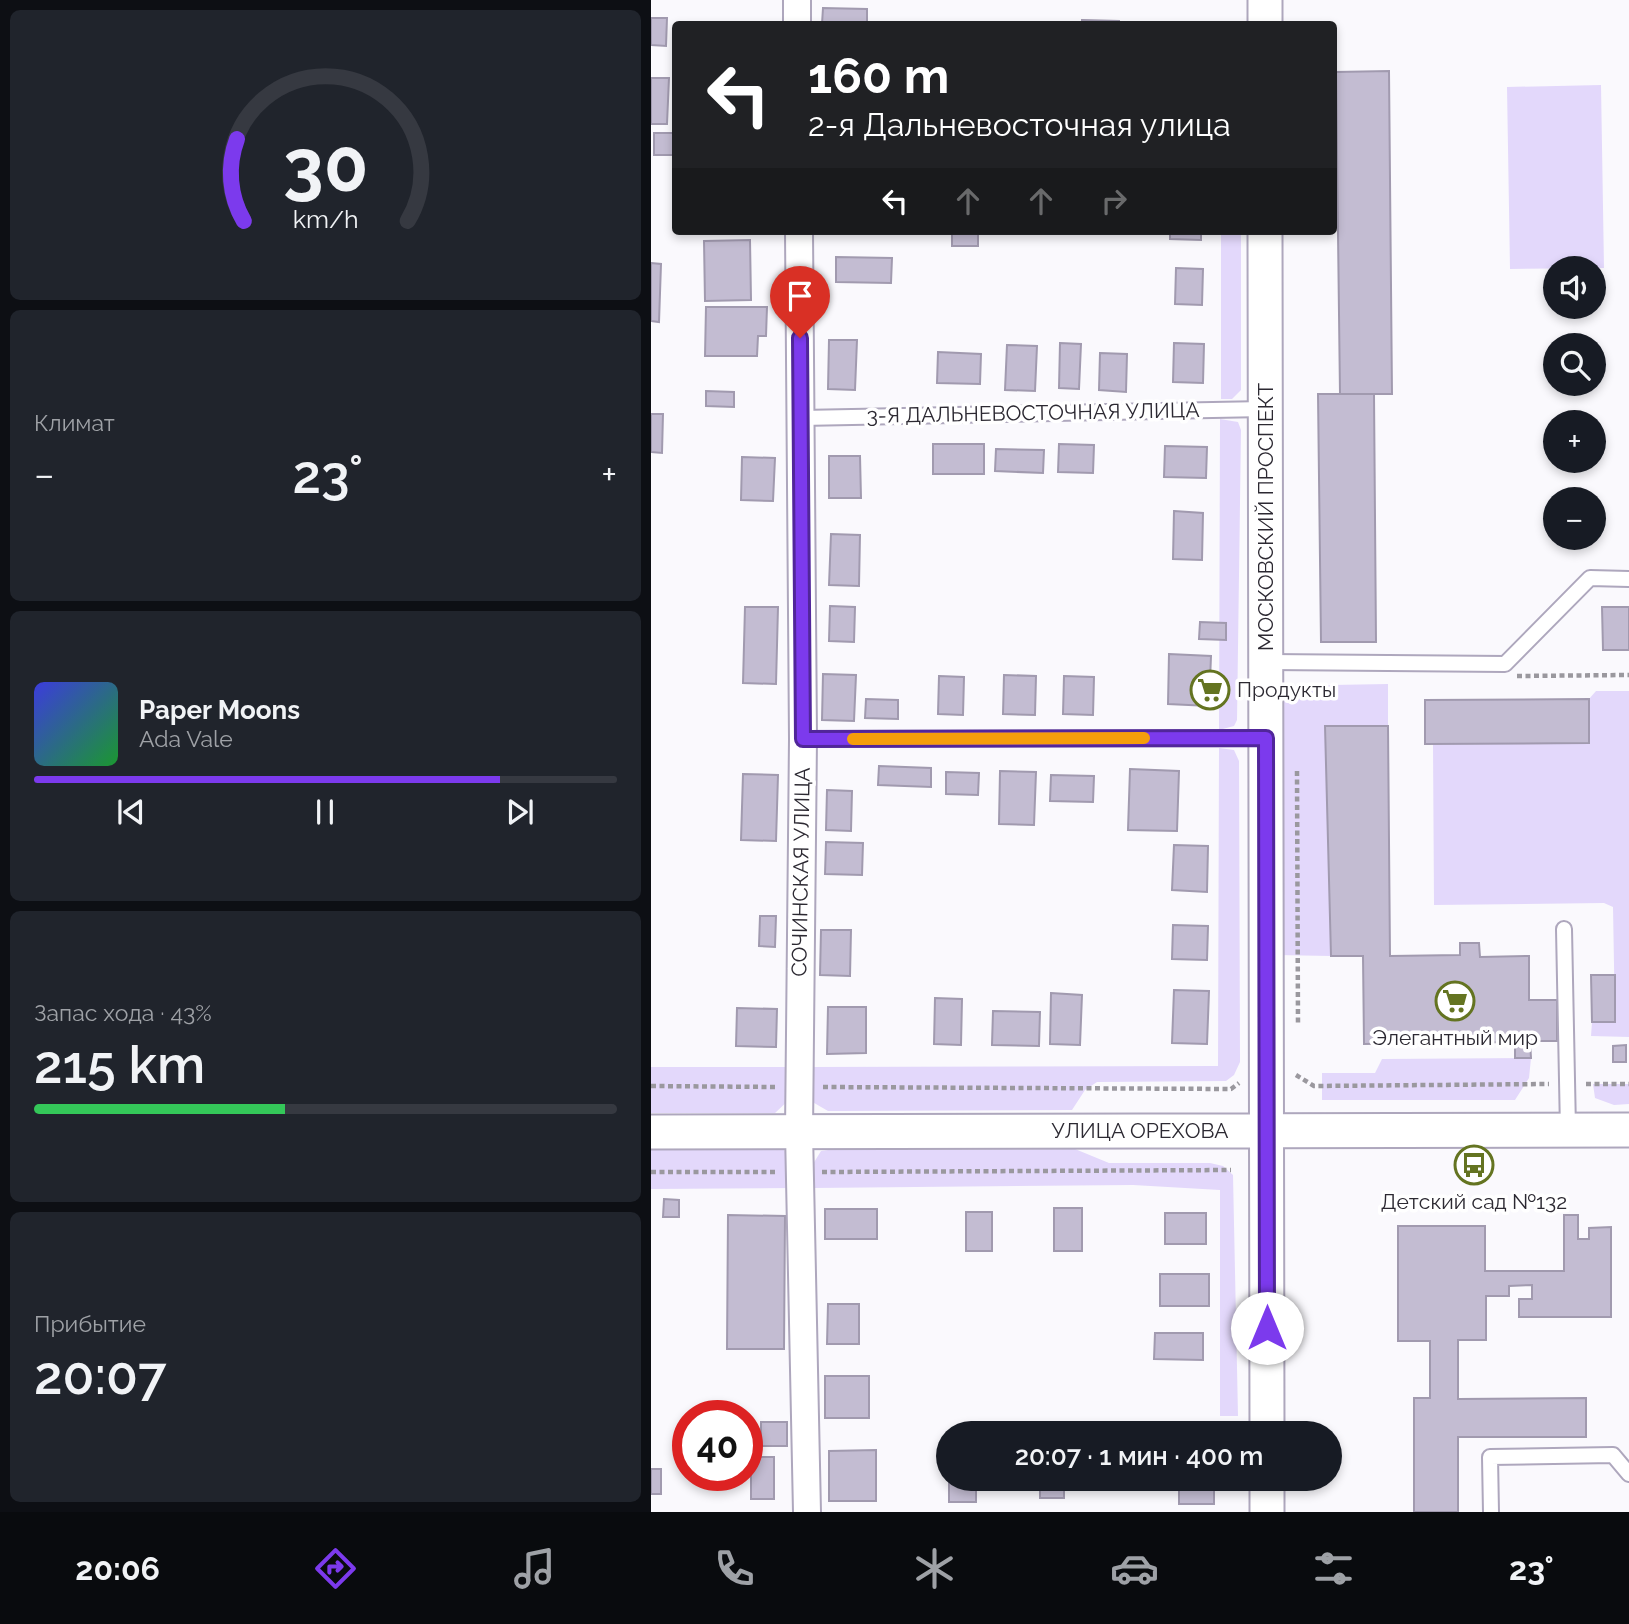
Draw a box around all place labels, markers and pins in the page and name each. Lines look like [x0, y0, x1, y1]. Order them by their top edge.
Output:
pin [770, 266, 830, 338]
supermarket icon: Продукты [1189, 669, 1231, 711]
place label: Продукты [1237, 677, 1336, 702]
supermarket icon: Элегантный мир [1434, 980, 1476, 1022]
place label: Элегантный мир [1372, 1025, 1538, 1050]
bus stop icon: Детский сад №132 [1453, 1144, 1495, 1186]
place label: Детский сад №132 [1381, 1189, 1567, 1214]

